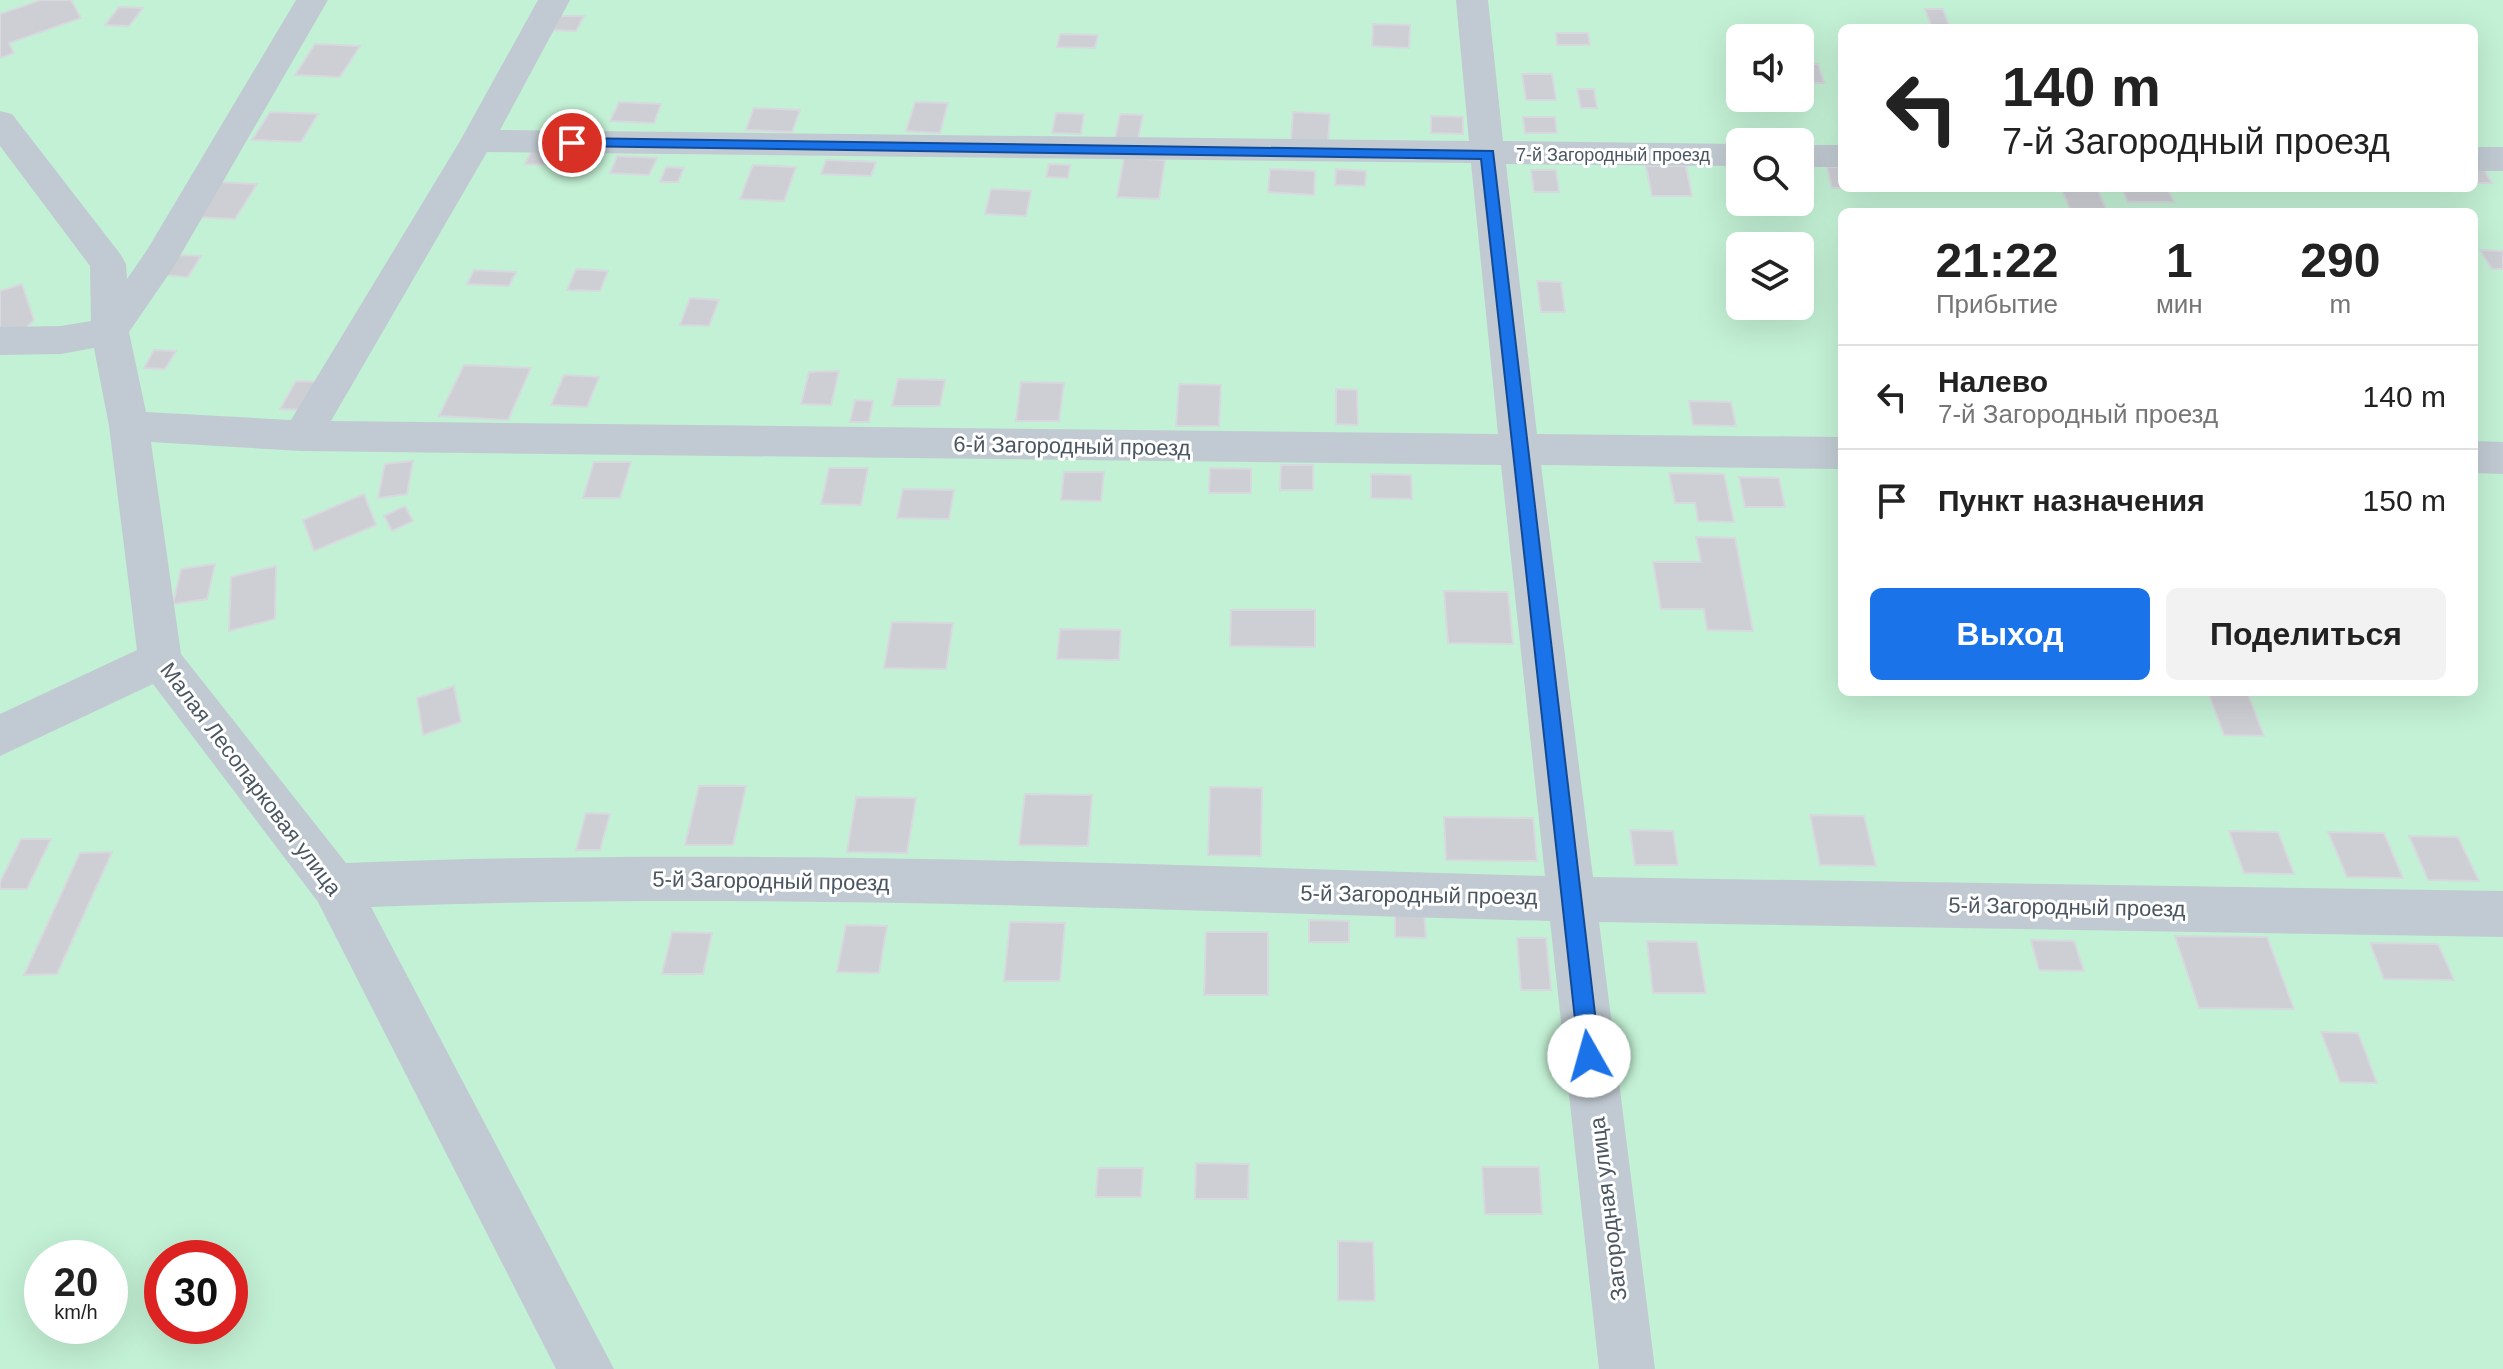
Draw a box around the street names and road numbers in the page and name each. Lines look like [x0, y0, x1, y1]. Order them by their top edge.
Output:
street label: 7-й Загородный проезд [1516, 145, 1710, 165]
street label: 6-й Загородный проезд [953, 431, 1191, 461]
street label: Малая Лесопарковая улица [155, 658, 347, 901]
street label: 5-й Загородный проезд [652, 866, 890, 896]
street label: 5-й Загородный проезд [1300, 880, 1538, 910]
street label: 5-й Загородный проезд [1948, 892, 2186, 922]
street label: Загородная улица [1584, 1115, 1632, 1302]

